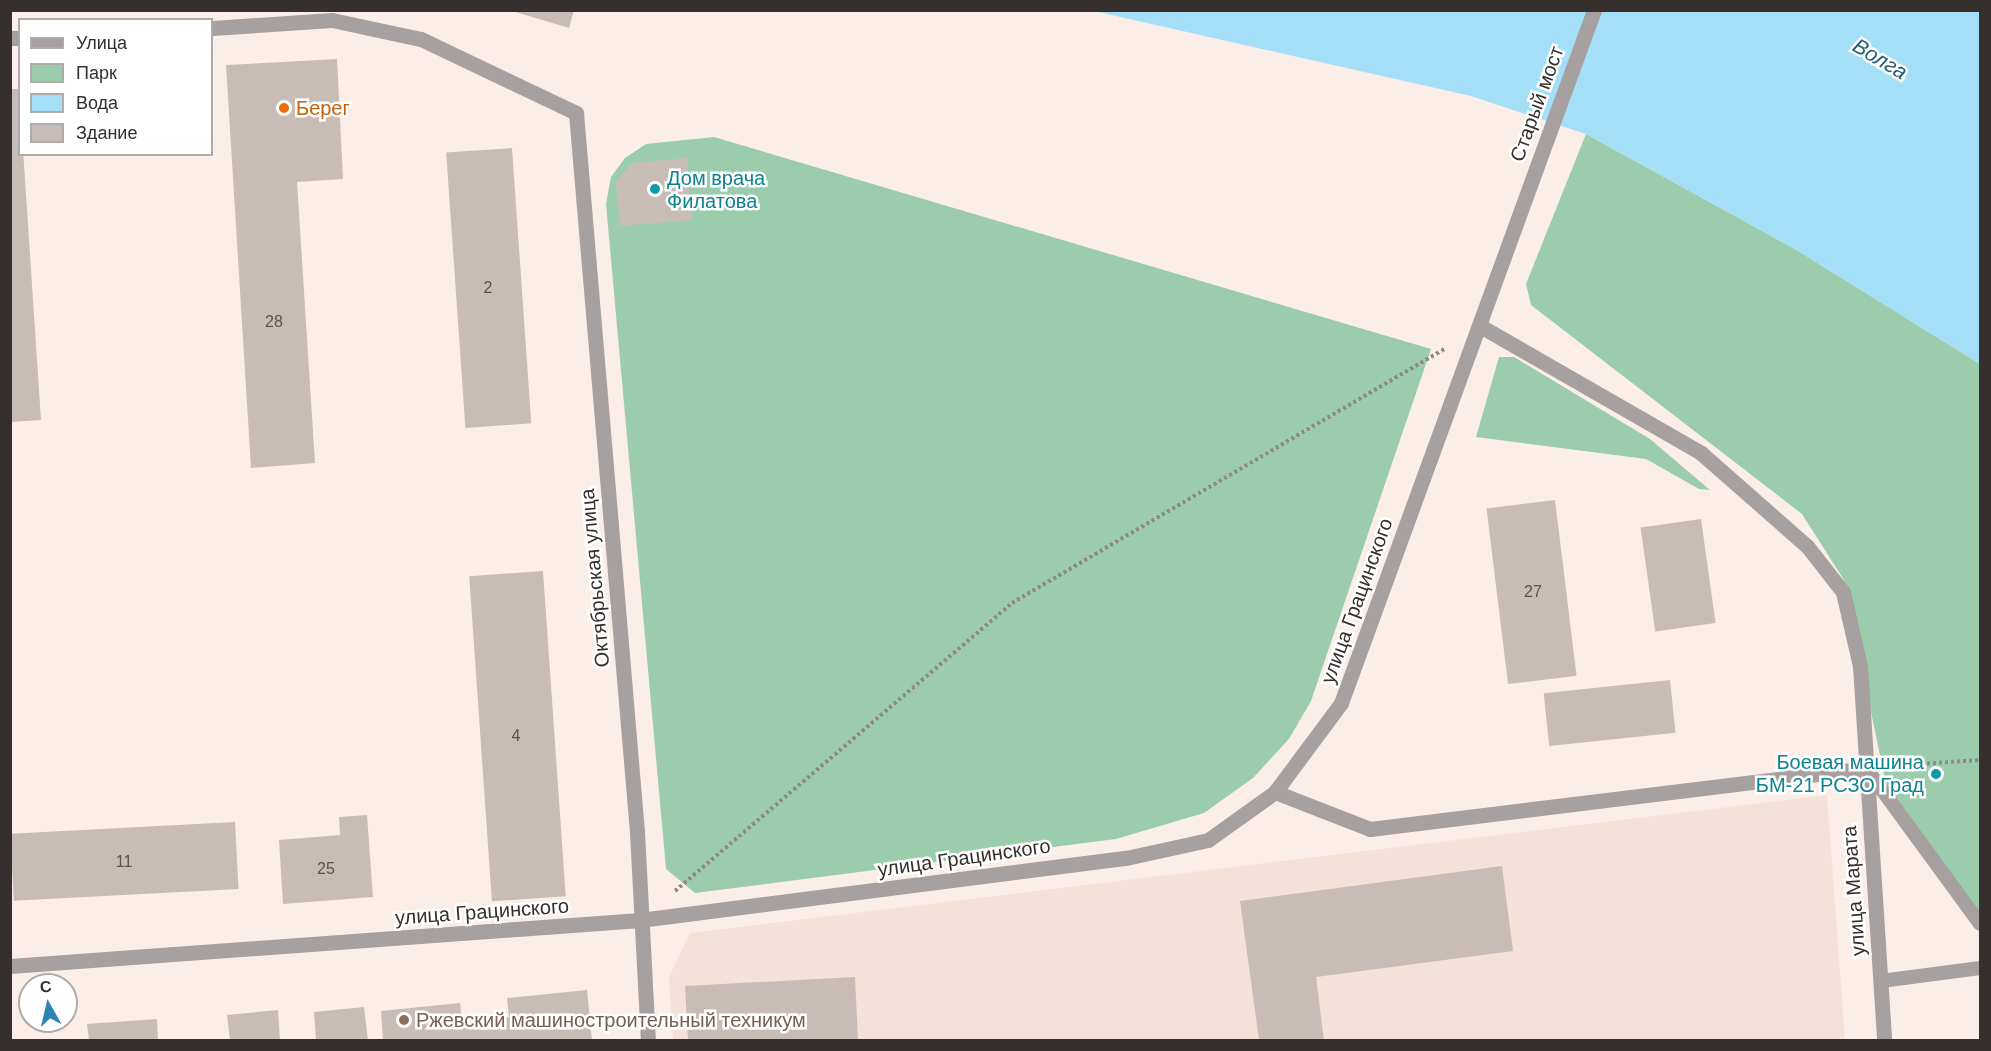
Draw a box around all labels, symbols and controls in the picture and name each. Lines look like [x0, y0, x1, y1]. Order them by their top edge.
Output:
legend [18, 18, 213, 156]
text: Улица [76, 33, 127, 53]
water label: Волга [1848, 33, 1912, 85]
street label: Старый мост [1505, 43, 1569, 165]
text: Парк [76, 63, 117, 83]
text: Вода [76, 93, 118, 113]
place label: Берег [296, 96, 350, 120]
marker: Берег [277, 101, 291, 115]
text: Здание [76, 123, 137, 143]
place label: Дом врача Филатова [667, 166, 765, 213]
marker: Дом врача Филатова [648, 182, 662, 196]
house number: 2 [484, 278, 492, 298]
house number: 28 [265, 312, 283, 332]
street label: Октябрьская улица [575, 488, 615, 668]
street label: улица Грацинского [1316, 515, 1398, 687]
house number: 27 [1524, 582, 1542, 602]
house number: 4 [512, 726, 520, 746]
place label: Боевая машина БМ-21 РСЗО Град [1756, 750, 1924, 797]
marker: Боевая машина БМ-21 РСЗО Град [1929, 767, 1943, 781]
street label: улица Марата [1837, 825, 1871, 957]
street label: улица Грацинского [876, 834, 1052, 882]
house number: 11 [116, 852, 132, 872]
house number: 25 [317, 859, 335, 879]
street label: улица Грацинского [394, 894, 570, 930]
north arrow [18, 973, 78, 1033]
text: С [39, 977, 53, 996]
place label: Ржевский машиностроительный техникум [416, 1008, 806, 1032]
marker: Ржевский машиностроительный техникум [397, 1013, 411, 1027]

